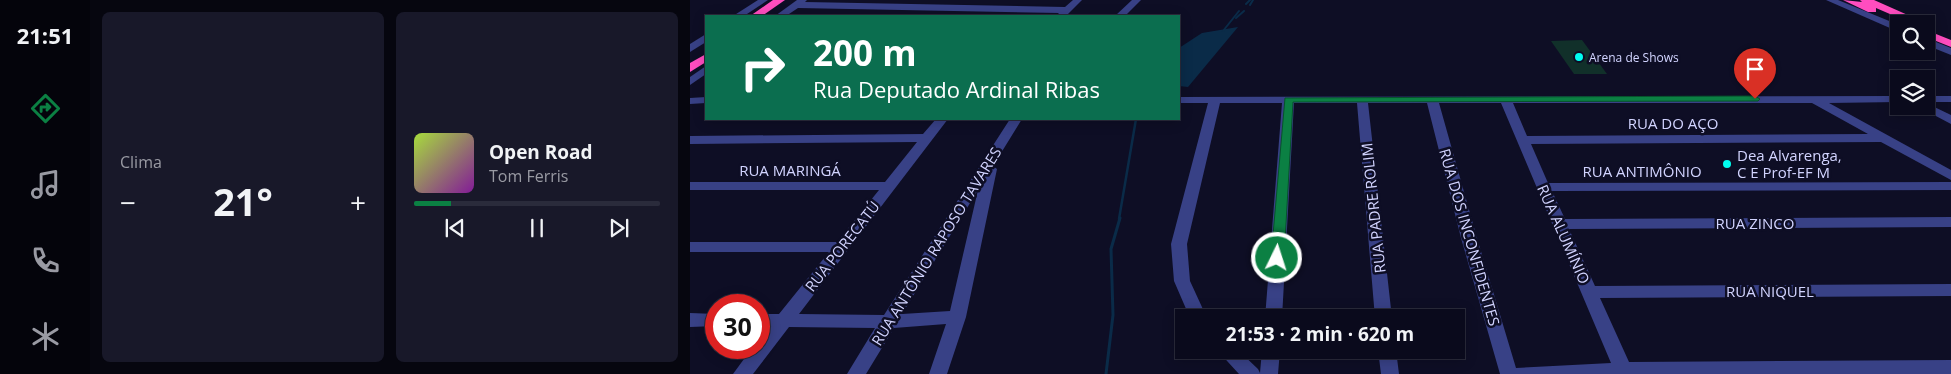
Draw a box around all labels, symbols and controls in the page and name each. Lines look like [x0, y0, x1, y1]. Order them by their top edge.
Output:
map controls [1890, 15, 1935, 115]
button: search [1890, 15, 1935, 60]
text: 21:51 [17, 20, 73, 50]
text: 200 m [813, 29, 917, 76]
icon: right [730, 35, 795, 100]
pin [1734, 48, 1776, 99]
place label: Arena de Shows [1589, 49, 1679, 66]
marker: Arena de Shows [1573, 51, 1585, 63]
icon: arrive [1741, 55, 1769, 83]
button: layers [1890, 70, 1935, 115]
text: Rua Deputado Ardinal Ribas [813, 74, 1100, 104]
icon: directions [28, 91, 63, 126]
street label: RUA DO AÇO [1628, 113, 1718, 133]
text: Open Road [489, 139, 593, 165]
street label: RUA PADRE ROLIM [1356, 142, 1390, 274]
street label: RUA ANTÔNIO RAPOSO TAVARES [866, 143, 1006, 349]
place label: Dea Alvarenga, C E Prof-EF M [1737, 145, 1842, 182]
street label: RUA DOS INCONFIDENTES [1435, 146, 1505, 328]
text: Clima [120, 151, 162, 173]
marker: Dea Alvarenga, C E Prof-EF M [1721, 158, 1733, 170]
street label: RUA MARINGÁ [739, 160, 841, 180]
street label: RUA ANTIMÔNIO [1582, 161, 1702, 181]
text: Tom Ferris [489, 165, 568, 187]
icon: music [28, 167, 63, 202]
text: 21° [213, 175, 273, 227]
street label: RUA ALUMÍNIO [1533, 181, 1595, 287]
text: − [120, 183, 136, 221]
text: + [350, 183, 366, 221]
street label: RUA PORECATÚ [800, 197, 884, 295]
street label: RUA ZINCO [1716, 213, 1794, 233]
icon: previous [441, 214, 469, 242]
icon: pause [523, 214, 551, 242]
icon: next [605, 214, 633, 242]
position arrow [1250, 231, 1302, 283]
icon: phone [28, 243, 63, 278]
street label: RUA NIQUEL [1726, 281, 1814, 301]
speed limit sign: 30 [705, 294, 770, 359]
icon: climate [28, 319, 63, 354]
text: 21:53 · 2 min · 620 m [1226, 321, 1414, 347]

